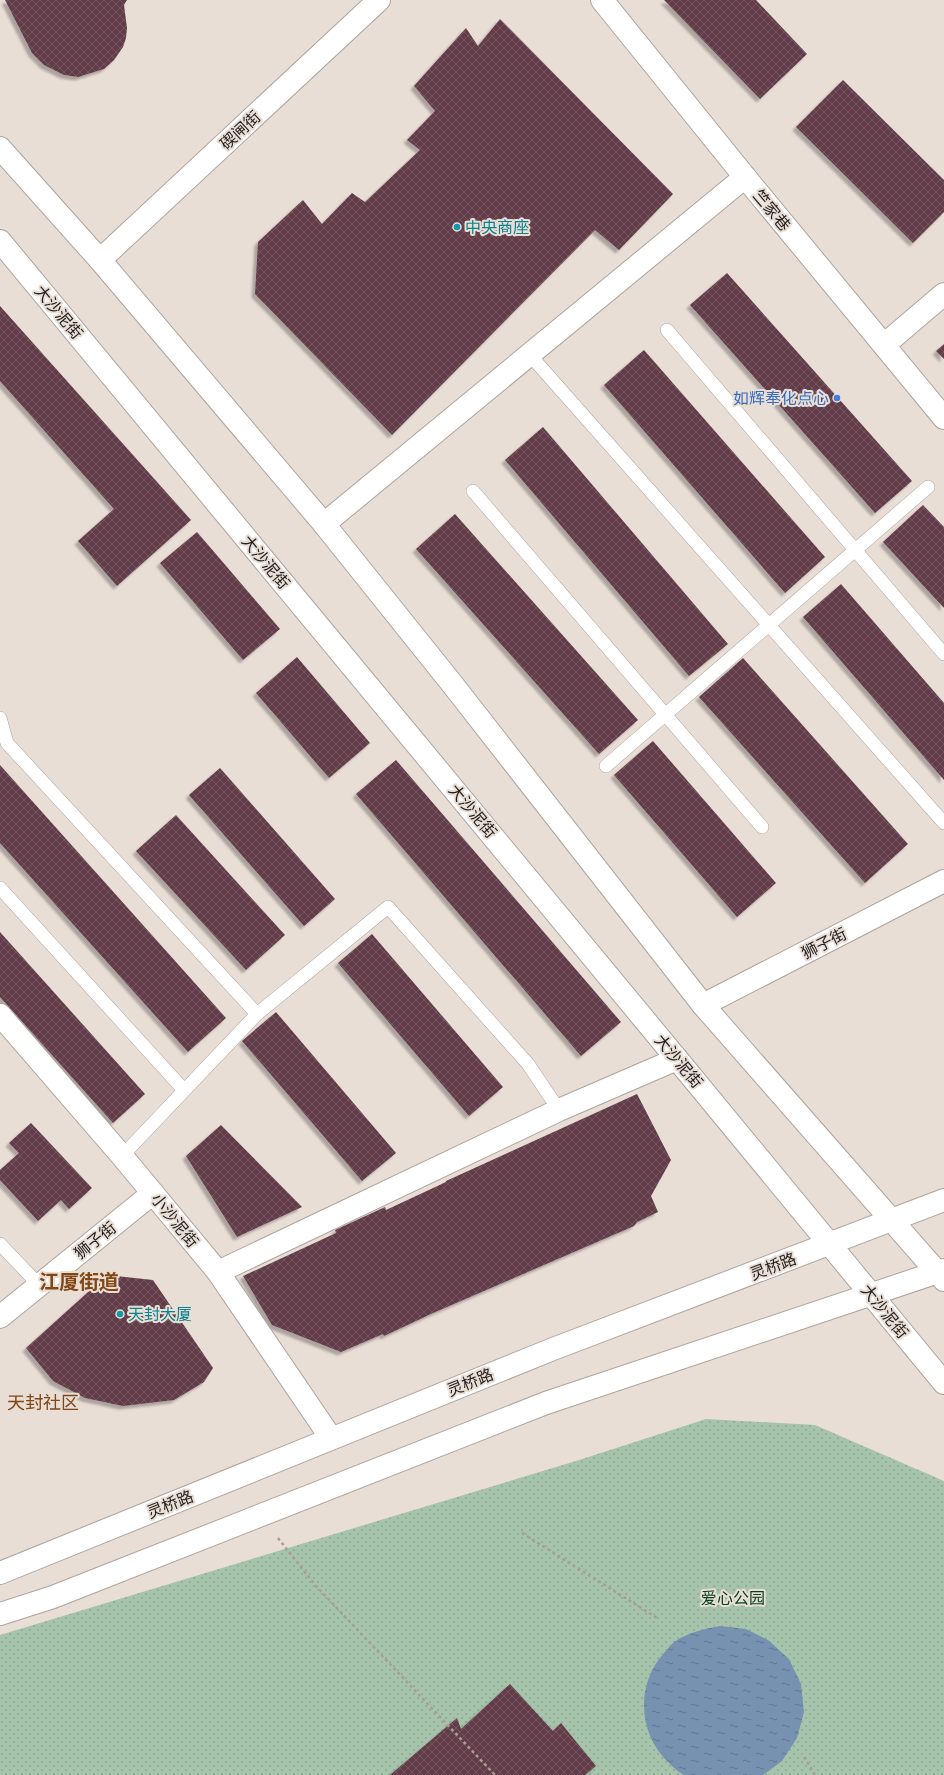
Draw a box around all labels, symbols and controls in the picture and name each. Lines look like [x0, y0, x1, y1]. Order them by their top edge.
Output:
street label: 碶闸街 [217, 108, 264, 153]
street label: 竺家巷 [750, 186, 794, 234]
place label: 中央商座 [465, 219, 529, 236]
marker: 中央商座 [452, 222, 462, 232]
street label: 大沙泥街 [32, 282, 86, 342]
place label: 如辉奉化点心 [733, 390, 829, 407]
marker: 如辉奉化点心 [832, 393, 842, 403]
street label: 大沙泥街 [239, 532, 293, 592]
street label: 大沙泥街 [446, 781, 500, 841]
street label: 狮子街 [799, 925, 849, 962]
street label: 大沙泥街 [652, 1031, 706, 1091]
street label: 小沙泥街 [148, 1190, 201, 1251]
street label: 狮子街 [71, 1219, 119, 1262]
street label: 灵桥路 [748, 1250, 799, 1283]
district label: 江厦街道 [39, 1271, 119, 1293]
street label: 大沙泥街 [858, 1281, 911, 1342]
place label: 天封大厦 [128, 1307, 192, 1323]
marker: 天封大厦 [115, 1309, 125, 1319]
street label: 灵桥路 [445, 1366, 496, 1399]
district label: 天封社区 [7, 1393, 79, 1413]
street label: 灵桥路 [145, 1488, 196, 1521]
park label: 爱心公园 [701, 1590, 765, 1607]

